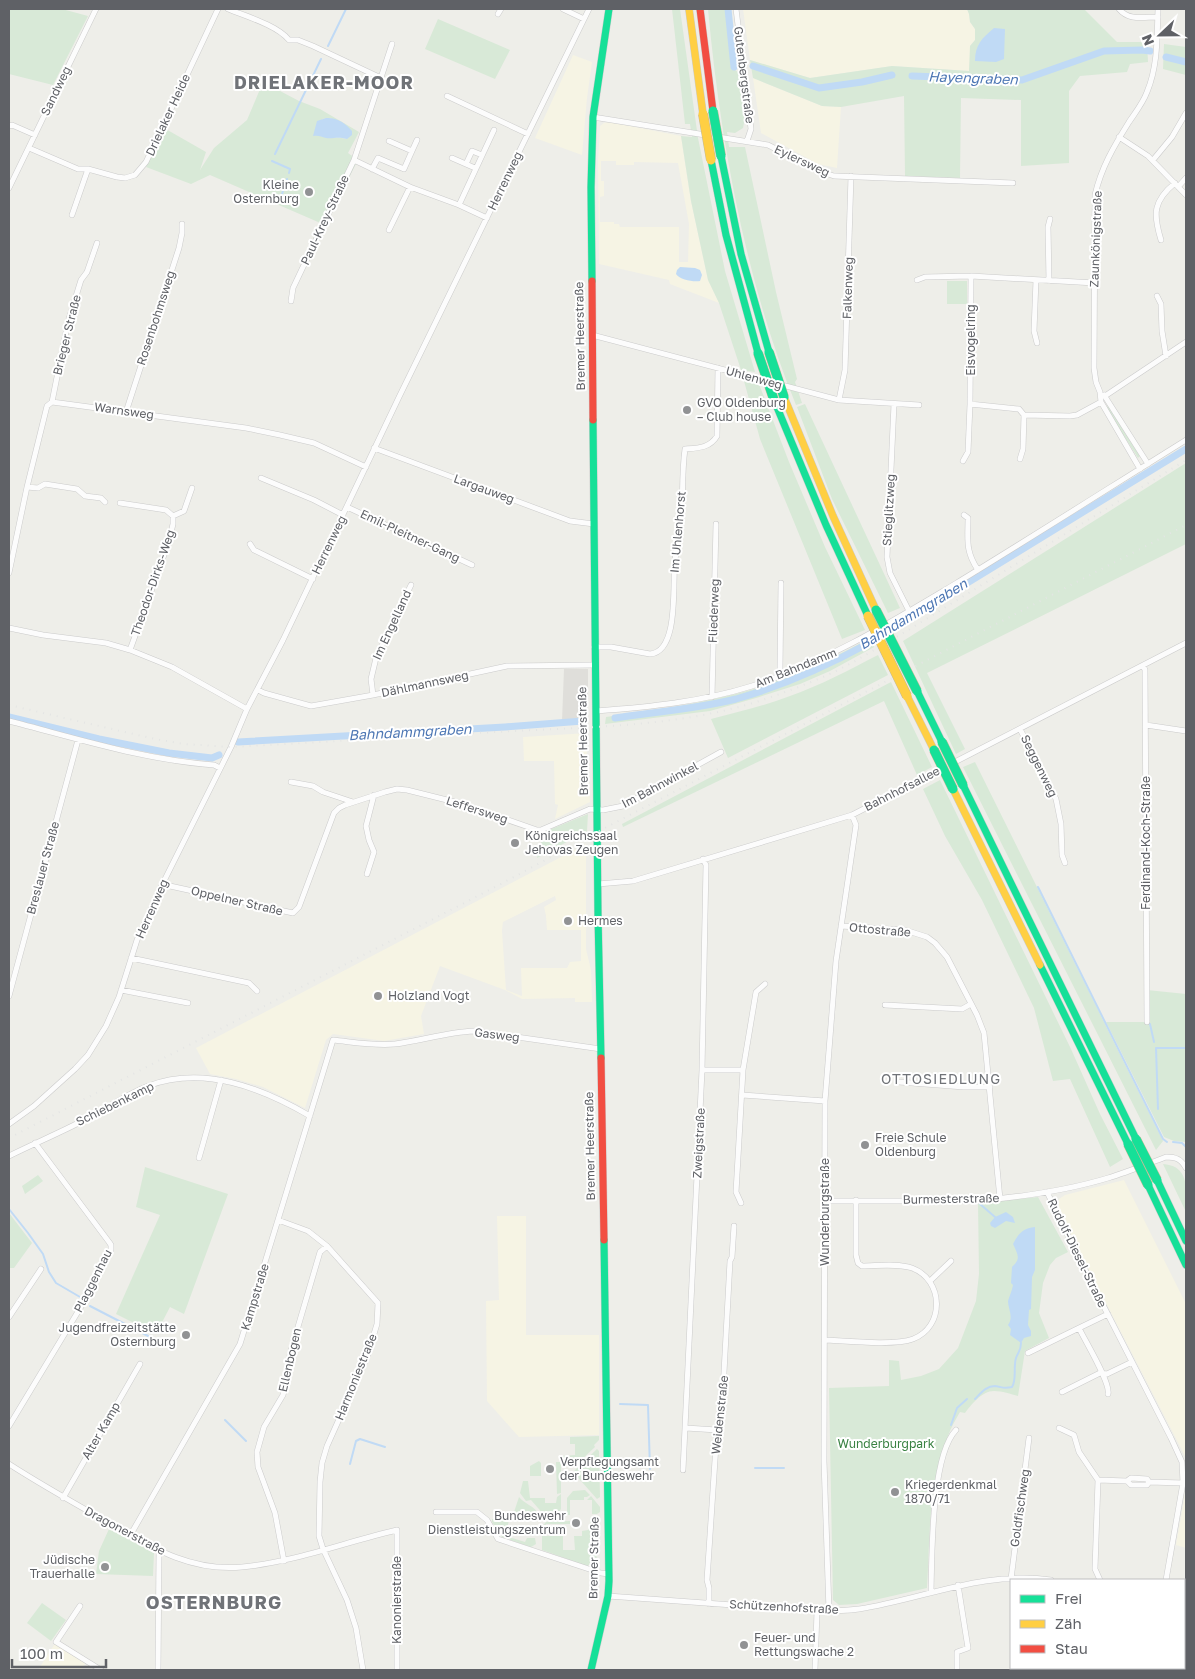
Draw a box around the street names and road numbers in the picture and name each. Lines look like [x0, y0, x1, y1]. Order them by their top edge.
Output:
street label: Gutenbergstraße [731, 26, 758, 124]
street label: Sandweg [37, 64, 74, 118]
street label: Drielaker Heide [142, 71, 193, 158]
street label: Eylersweg [772, 141, 832, 180]
street label: Herrenweg [484, 149, 525, 213]
street label: Paul-Krey-Straße [297, 172, 352, 267]
street label: Zaunkönigstraße [1086, 190, 1105, 288]
street label: Falkenweg [839, 257, 856, 319]
street label: Rosenbohmsweg [133, 269, 178, 367]
street label: Bremer Heerstraße [571, 281, 588, 391]
street label: Brieger Straße [49, 293, 84, 377]
street label: Eisvogelring [963, 304, 978, 376]
street label: Uhlenweg [724, 363, 784, 392]
street label: Warnsweg [93, 399, 155, 422]
street label: Largauweg [452, 471, 517, 506]
street label: Stieglitzweg [879, 474, 898, 546]
street label: Im Uhlenhorst [666, 490, 689, 573]
street label: Emil-Pleitner-Gang [358, 506, 463, 565]
street label: Herrenweg [308, 513, 349, 577]
street label: Theodor-Dirks-Weg [127, 528, 178, 638]
street label: Fliederweg [705, 579, 722, 643]
street label: Im Engelland [369, 587, 414, 662]
street label: Am Bahndamm [753, 644, 839, 691]
street label: Dählmannsweg [380, 667, 470, 700]
street label: Bremer Heerstraße [574, 686, 591, 796]
street label: Seggenweg [1018, 732, 1061, 799]
street label: Im Bahnwinkel [619, 758, 701, 811]
street label: Bahnhofsallee [861, 763, 942, 814]
street label: Ferdinand-Koch-Straße [1138, 776, 1153, 910]
street label: Leffersweg [444, 792, 510, 827]
street label: Breslauer Straße [23, 820, 62, 916]
street label: Herrenweg [132, 877, 171, 941]
street label: Oppelner Straße [190, 883, 285, 918]
street label: Ottostraße [849, 919, 912, 940]
street label: Gasweg [474, 1024, 521, 1045]
street label: Schiebenkamp [73, 1078, 156, 1129]
street label: Bremer Heerstraße [581, 1091, 598, 1201]
street label: Zweigstraße [689, 1107, 708, 1179]
street label: Wunderburgstraße [817, 1158, 832, 1266]
street label: Burmesterstraße [902, 1190, 1000, 1207]
street label: Rudolf-Diesel-Straße [1045, 1196, 1110, 1310]
street label: Plaggenhau [70, 1247, 115, 1315]
street label: Kampstraße [237, 1261, 272, 1332]
street label: Ellenbogen [275, 1326, 304, 1394]
street label: Harmoniestraße [331, 1331, 380, 1422]
street label: Weidenstraße [708, 1375, 731, 1455]
street label: Alter Kamp [78, 1399, 123, 1462]
street label: Goldfischweg [1007, 1468, 1032, 1548]
street label: Dragonerstraße [82, 1503, 168, 1558]
street label: Bremer Straße [585, 1517, 602, 1599]
street label: Kanonierstraße [389, 1556, 404, 1644]
street label: Schützenhofstraße [729, 1596, 839, 1617]

